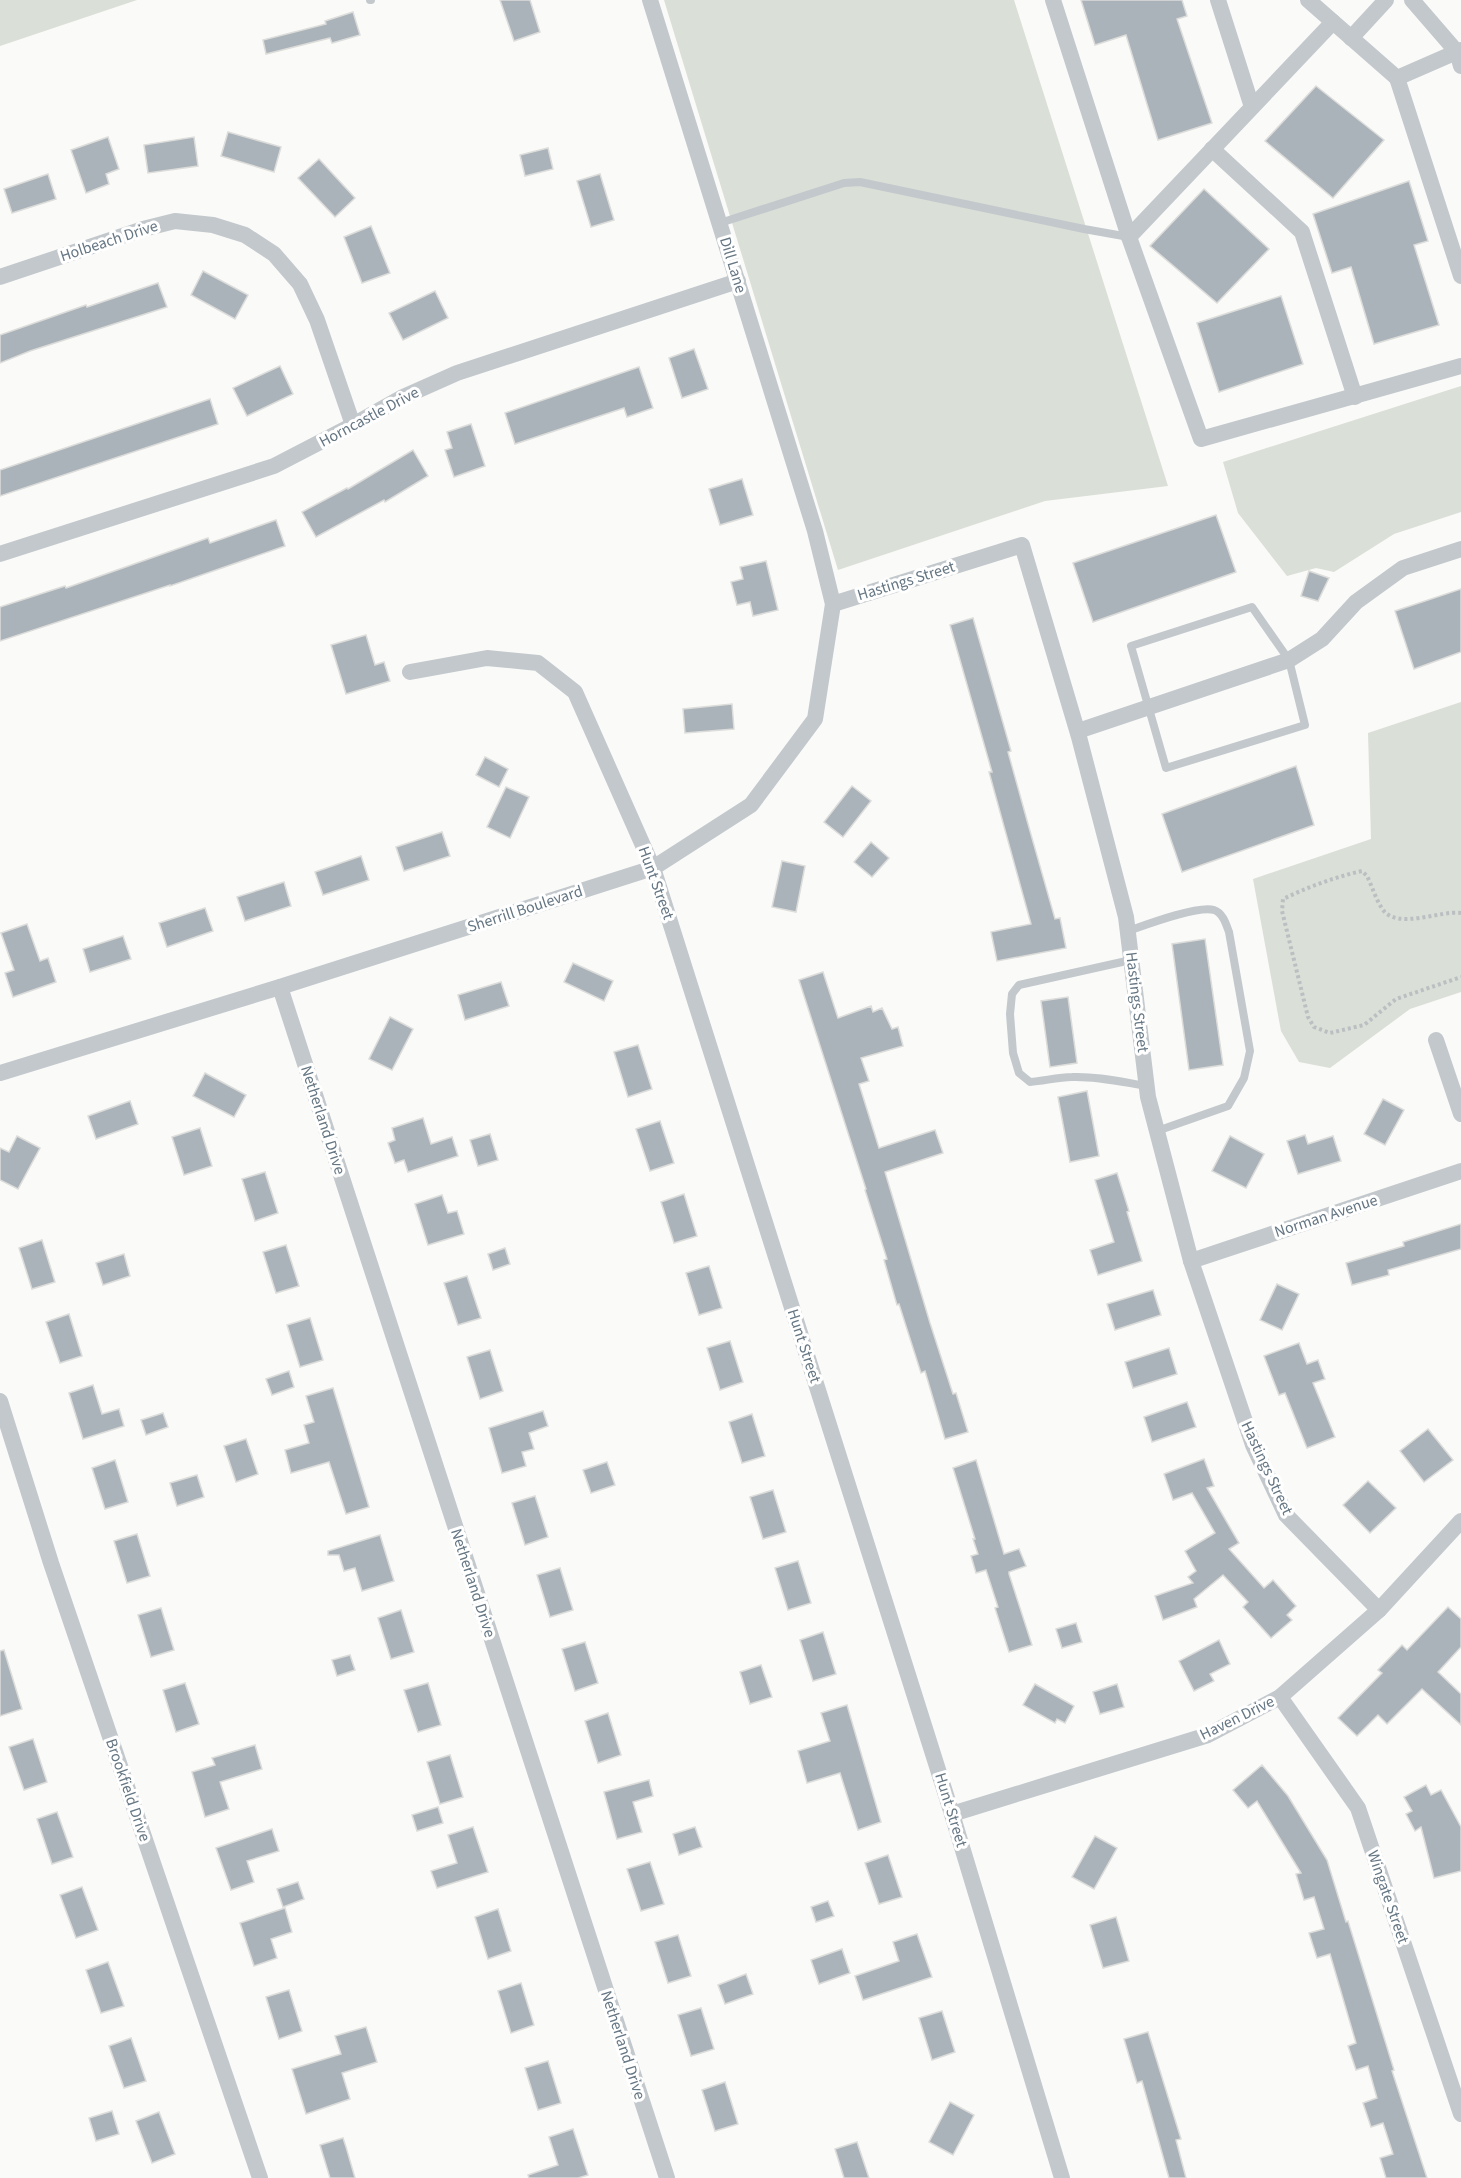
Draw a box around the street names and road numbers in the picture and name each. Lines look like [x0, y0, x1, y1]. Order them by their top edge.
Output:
street label: Holbeach Drive [57, 215, 161, 267]
street label: Dill Lane [714, 234, 752, 296]
street label: Horncastle Drive [315, 381, 423, 453]
street label: Hastings Street [854, 556, 958, 606]
street label: Hunt Street [633, 843, 680, 923]
street label: Sherrill Boulevard [465, 880, 585, 938]
street label: Hastings Street [1120, 951, 1154, 1054]
street label: Netherland Drive [295, 1063, 351, 1177]
street label: Norman Avenue [1272, 1189, 1380, 1243]
street label: Hunt Street [782, 1306, 826, 1386]
street label: Hastings Street [1236, 1418, 1299, 1519]
street label: Netherland Drive [445, 1526, 501, 1640]
street label: Haven Drive [1196, 1690, 1278, 1746]
street label: Brookfield Drive [100, 1736, 156, 1844]
street label: Hunt Street [929, 1770, 973, 1850]
street label: Wingate Street [1362, 1847, 1414, 1947]
street label: Netherland Drive [595, 1988, 651, 2102]

